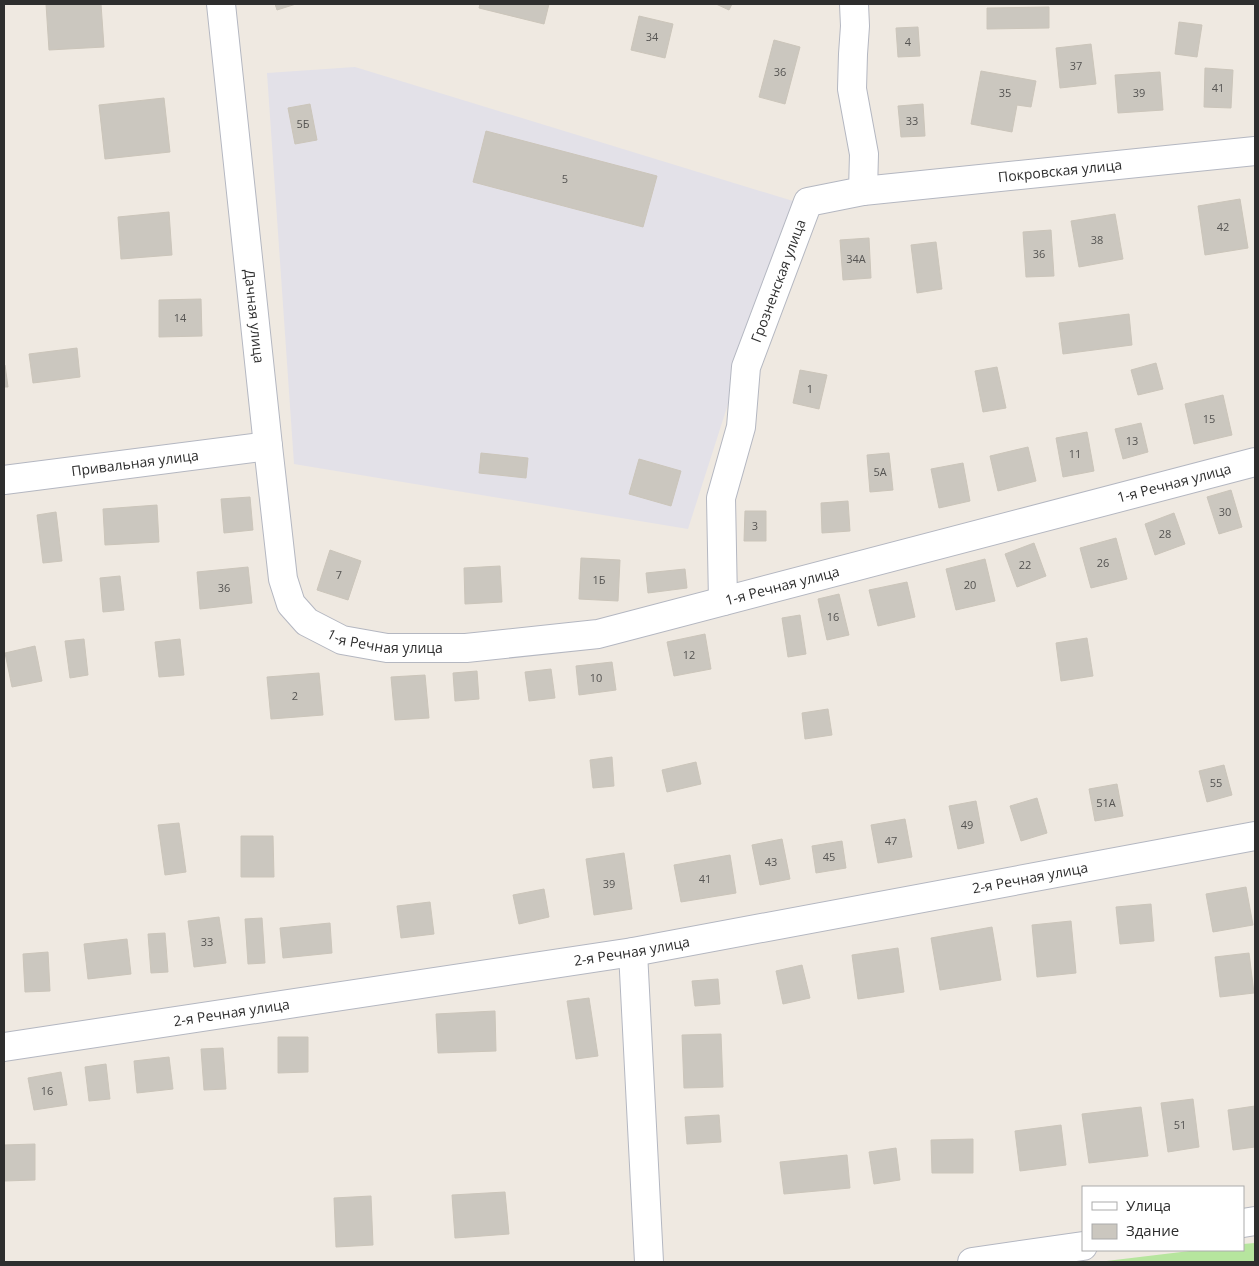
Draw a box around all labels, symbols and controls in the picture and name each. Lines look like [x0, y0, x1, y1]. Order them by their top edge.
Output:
house number: 34 [646, 29, 659, 44]
house number: 4 [905, 34, 912, 49]
house number: 37 [1070, 58, 1082, 73]
house number: 36 [774, 64, 786, 79]
house number: 41 [1212, 80, 1224, 95]
house number: 35 [999, 85, 1011, 100]
house number: 39 [1133, 85, 1145, 100]
house number: 33 [906, 113, 918, 128]
house number: 5Б [296, 116, 310, 131]
street label: Покровская улица [997, 155, 1123, 186]
house number: 5 [562, 171, 568, 186]
street label: Грозненская улица [746, 216, 810, 345]
house number: 42 [1217, 219, 1229, 234]
house number: 38 [1091, 232, 1103, 247]
house number: 36 [1033, 246, 1045, 261]
house number: 34А [846, 251, 866, 266]
street label: Дачная улица [240, 268, 269, 364]
house number: 14 [174, 310, 187, 325]
house number: 1 [807, 381, 813, 396]
house number: 15 [1203, 411, 1215, 426]
house number: 13 [1126, 433, 1138, 448]
street label: Привальная улица [70, 445, 200, 480]
house number: 11 [1069, 446, 1081, 461]
street label: 1-я Речная улица [1115, 459, 1233, 507]
house number: 5А [873, 464, 887, 479]
house number: 30 [1219, 504, 1231, 519]
house number: 3 [752, 518, 758, 533]
house number: 28 [1159, 526, 1171, 541]
house number: 26 [1097, 555, 1109, 570]
house number: 22 [1019, 557, 1031, 572]
street label: 1-я Речная улица [723, 561, 841, 609]
house number: 7 [336, 567, 342, 582]
house number: 1Б [592, 572, 606, 587]
house number: 20 [964, 577, 976, 592]
house number: 36 [218, 580, 230, 595]
house number: 16 [827, 609, 839, 624]
street label: 1-я Речная улица [324, 624, 443, 657]
house number: 12 [683, 647, 695, 662]
house number: 10 [590, 670, 602, 685]
house number: 2 [292, 688, 298, 703]
house number: 55 [1210, 775, 1222, 790]
house number: 51А [1096, 795, 1116, 810]
house number: 49 [961, 817, 973, 832]
house number: 47 [885, 833, 897, 848]
house number: 45 [823, 849, 835, 864]
house number: 43 [765, 854, 777, 869]
street label: 2-я Речная улица [971, 857, 1089, 898]
house number: 41 [699, 871, 711, 886]
house number: 39 [603, 876, 615, 891]
street label: 2-я Речная улица [572, 932, 691, 970]
house number: 33 [201, 934, 213, 949]
street label: 2-я Речная улица [172, 994, 291, 1030]
house number: 16 [41, 1083, 53, 1098]
house number: 51 [1174, 1117, 1186, 1132]
legend [1082, 1186, 1244, 1251]
text: Улица [1126, 1195, 1171, 1215]
text: Здание [1126, 1220, 1179, 1240]

